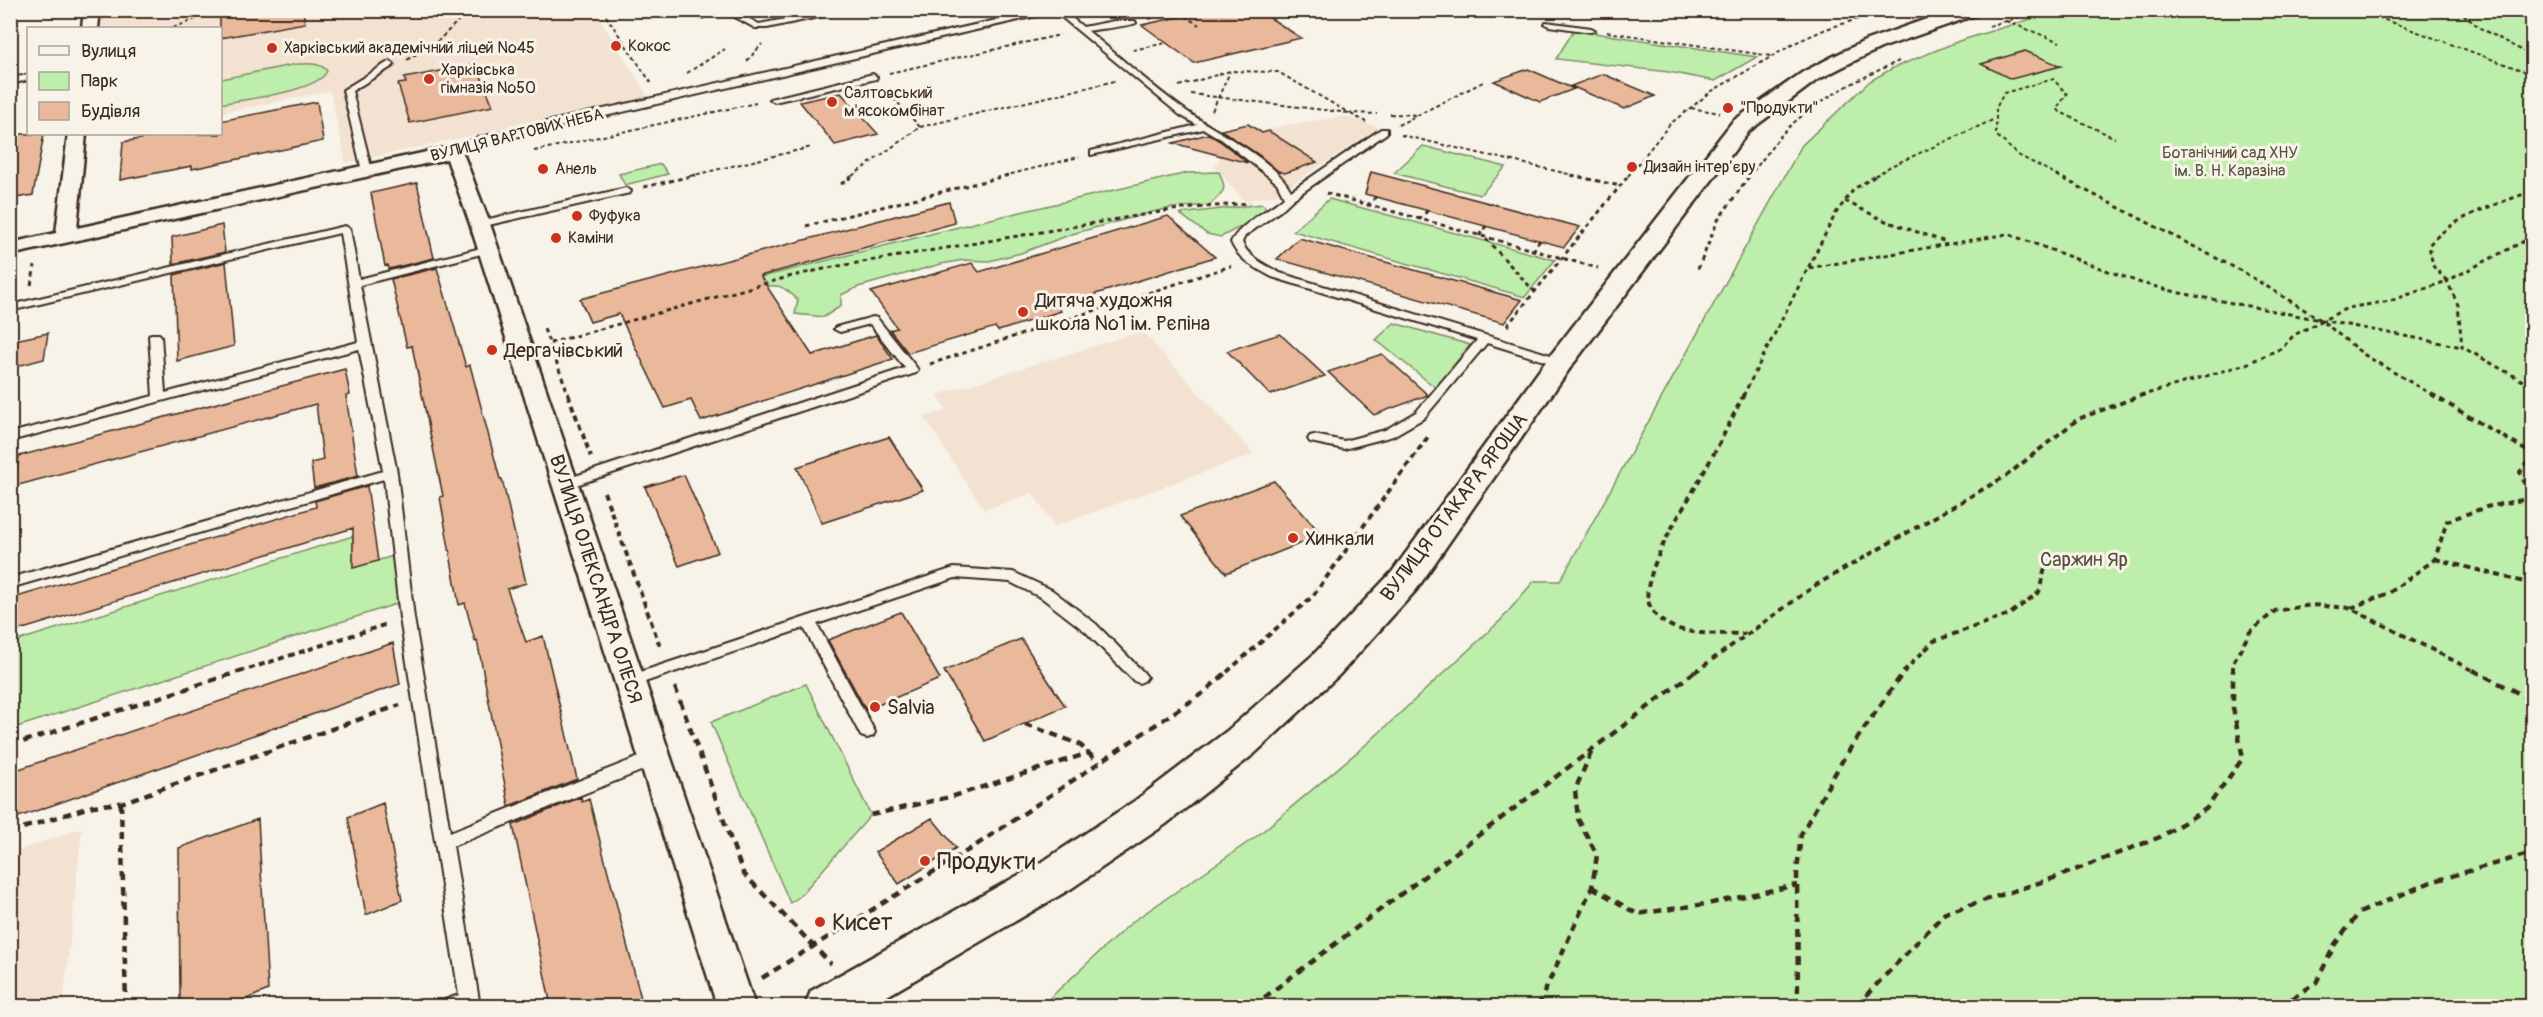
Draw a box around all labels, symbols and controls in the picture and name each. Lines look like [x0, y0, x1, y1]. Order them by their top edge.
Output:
legend [27, 27, 222, 135]
place label: Кокос [628, 36, 671, 56]
place label: Харківський академічний ліцей №45 [284, 38, 535, 58]
marker: Кокос [609, 39, 623, 53]
text: Вулиця [81, 40, 136, 63]
marker: Харківський академічний ліцей №45 [265, 41, 279, 55]
place label: Харківська гімназія №50 [441, 60, 536, 98]
text: Парк [81, 70, 118, 93]
marker: Харківська гімназія №50 [422, 72, 436, 86]
place label: Салтовський м'ясокомбінат [844, 83, 945, 121]
marker: Салтовський м'ясокомбінат [825, 95, 839, 109]
place label: "Продукти" [1740, 98, 1819, 118]
text: Будівля [81, 100, 140, 123]
marker: "Продукти" [1721, 101, 1735, 115]
street label: ВУЛИЦЯ ВАРТОВИХ НЕБА [428, 104, 606, 166]
park label: Ботанічний сад ХНУ ім. В. Н. Каразіна [2162, 143, 2298, 181]
place label: Дизайн інтер'єру [1643, 157, 1756, 177]
place label: Анель [555, 159, 597, 179]
marker: Дизайн інтер'єру [1625, 160, 1639, 174]
marker: Анель [536, 162, 550, 176]
place label: Фуфука [589, 206, 640, 226]
marker: Фуфука [570, 209, 584, 223]
place label: Каміни [568, 228, 613, 248]
marker: Каміни [549, 231, 563, 245]
place label: Дитяча художня школа №1 ім. Рєпіна [1034, 288, 1210, 336]
marker: Дитяча художня школа №1 ім. Рєпіна [1016, 305, 1030, 319]
place label: Дергачівський [503, 338, 623, 363]
marker: Дергачівський [485, 343, 499, 357]
street label: ВУЛИЦЯ ОТАКАРА ЯРОША [1375, 408, 1533, 606]
street label: ВУЛИЦЯ ОЛЕКСАНДРА ОЛЕСЯ [544, 451, 648, 707]
place label: Хинкали [1305, 526, 1374, 551]
marker: Хинкали [1286, 531, 1300, 545]
park label: Саржин Яр [2040, 547, 2128, 572]
place label: Salvia [887, 695, 935, 720]
marker: Salvia [868, 700, 882, 714]
place label: Продукти [937, 847, 1036, 876]
marker: Продукти [918, 854, 932, 868]
place label: Кисет [832, 908, 893, 937]
marker: Кисет [813, 915, 827, 929]

